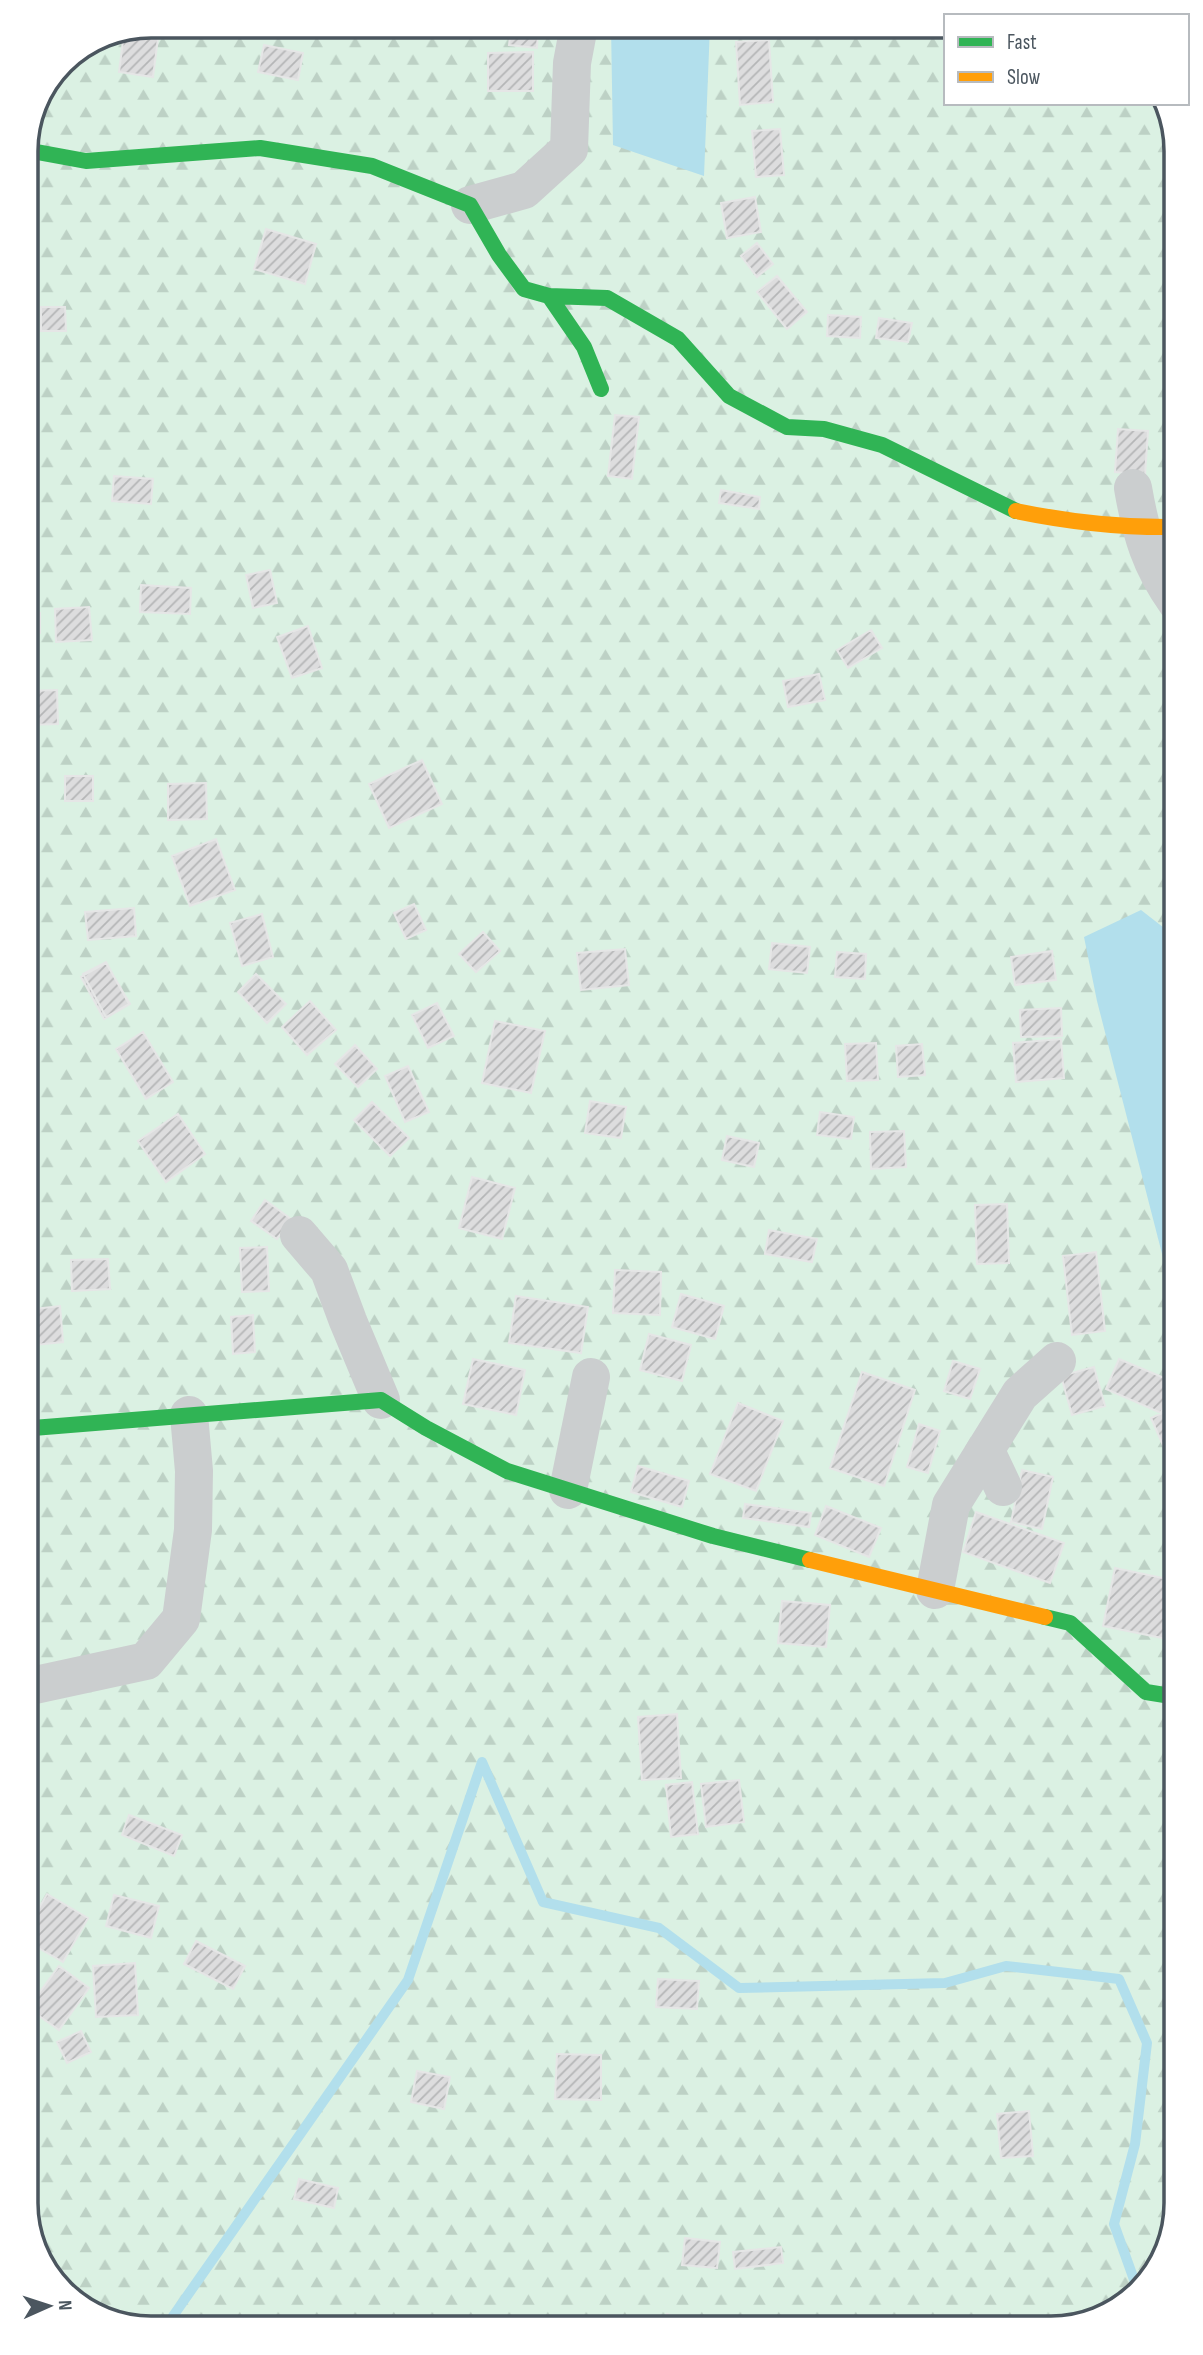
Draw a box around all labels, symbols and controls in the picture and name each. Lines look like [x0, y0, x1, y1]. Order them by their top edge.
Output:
legend [944, 14, 1189, 105]
text: Fast [1007, 30, 1037, 55]
text: Slow [1007, 65, 1041, 90]
north arrow [14, 2271, 84, 2341]
text: N [53, 2300, 76, 2311]

